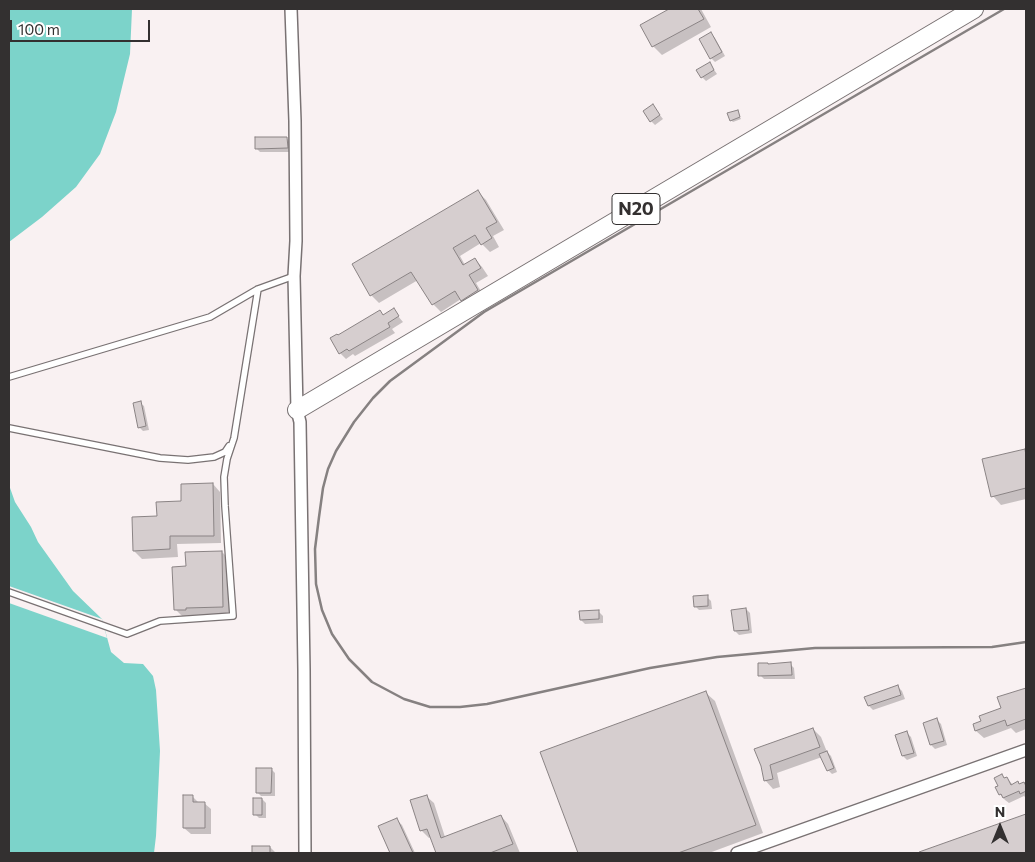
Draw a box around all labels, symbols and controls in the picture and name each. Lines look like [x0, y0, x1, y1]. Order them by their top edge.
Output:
scale bar [12, 10, 152, 42]
text: 100 m [18, 20, 60, 38]
road number: N20 [612, 193, 660, 224]
north arrow [975, 802, 1025, 852]
text: N [995, 803, 1005, 820]

